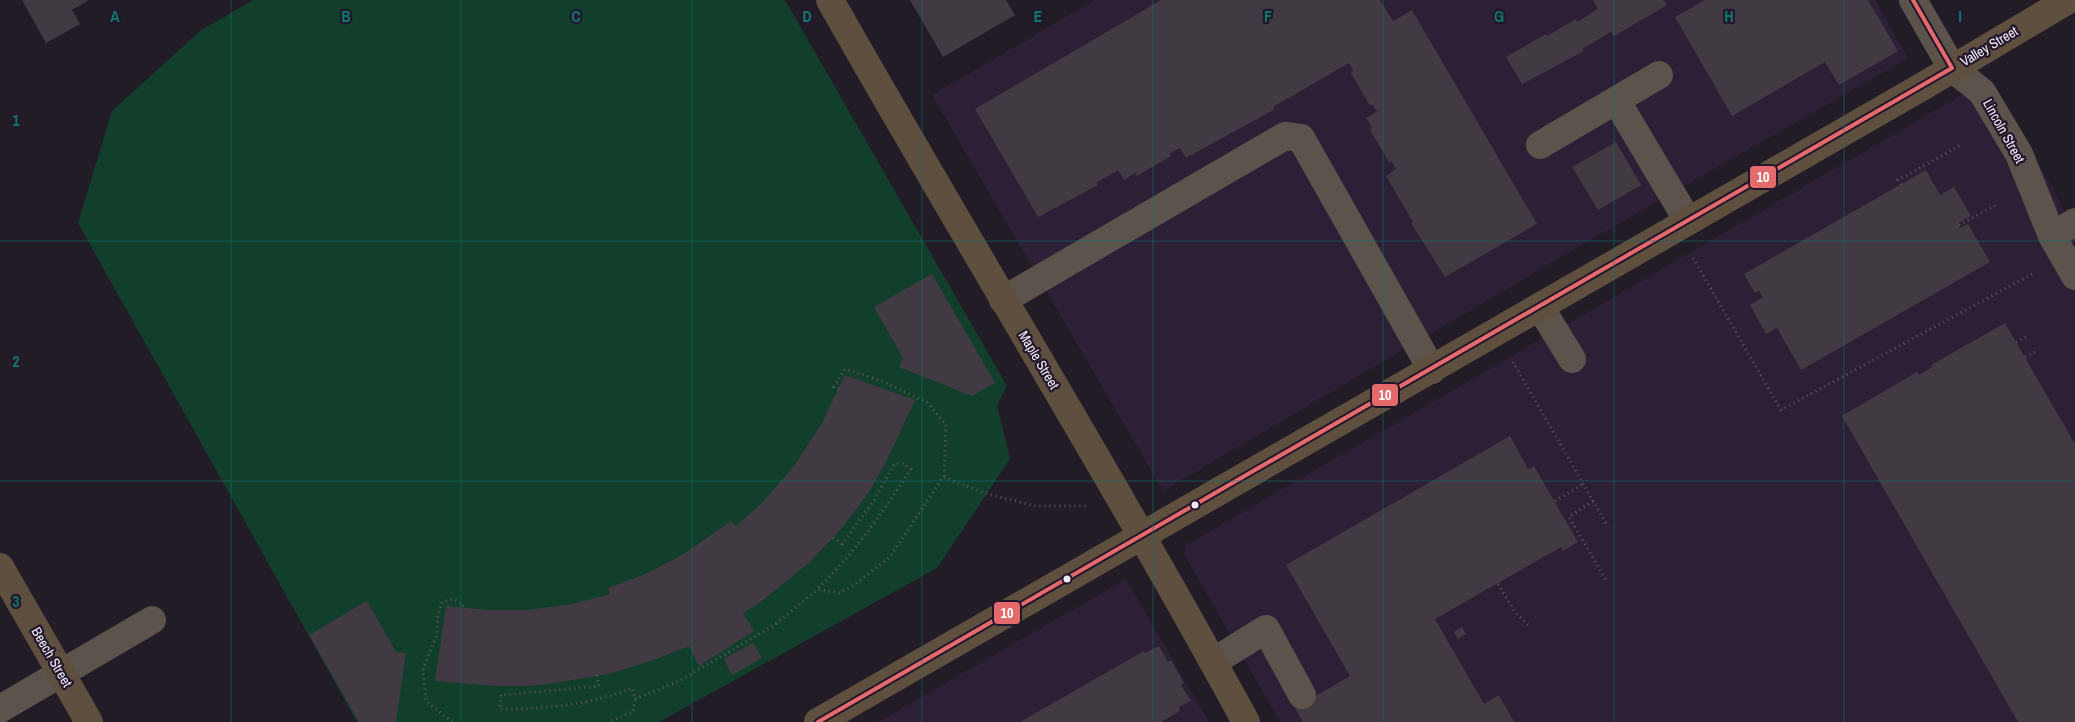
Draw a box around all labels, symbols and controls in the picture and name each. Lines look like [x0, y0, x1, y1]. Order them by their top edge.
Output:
text: A [110, 5, 120, 27]
text: B [341, 5, 351, 27]
text: C [571, 5, 581, 27]
text: D [802, 5, 812, 27]
text: E [1034, 5, 1043, 27]
text: F [1264, 5, 1272, 27]
text: G [1494, 5, 1504, 27]
text: H [1724, 5, 1734, 27]
text: I [1958, 5, 1962, 27]
street label: Valley Street [1957, 22, 2021, 70]
street label: Lincoln Street [1979, 96, 2029, 166]
text: 1 [12, 109, 20, 131]
line badge: 10 [1749, 165, 1777, 189]
text: 10 [1757, 168, 1769, 186]
street label: Maple Street [1015, 327, 1063, 393]
text: 2 [12, 350, 20, 372]
line badge: 10 [1371, 383, 1399, 407]
text: 10 [1379, 386, 1391, 404]
unlabelled marker [1190, 500, 1200, 510]
unlabelled marker [1062, 574, 1072, 584]
text: 3 [12, 590, 20, 612]
line badge: 10 [993, 601, 1021, 625]
text: 10 [1001, 604, 1013, 622]
street label: Beech Street [28, 624, 76, 690]

